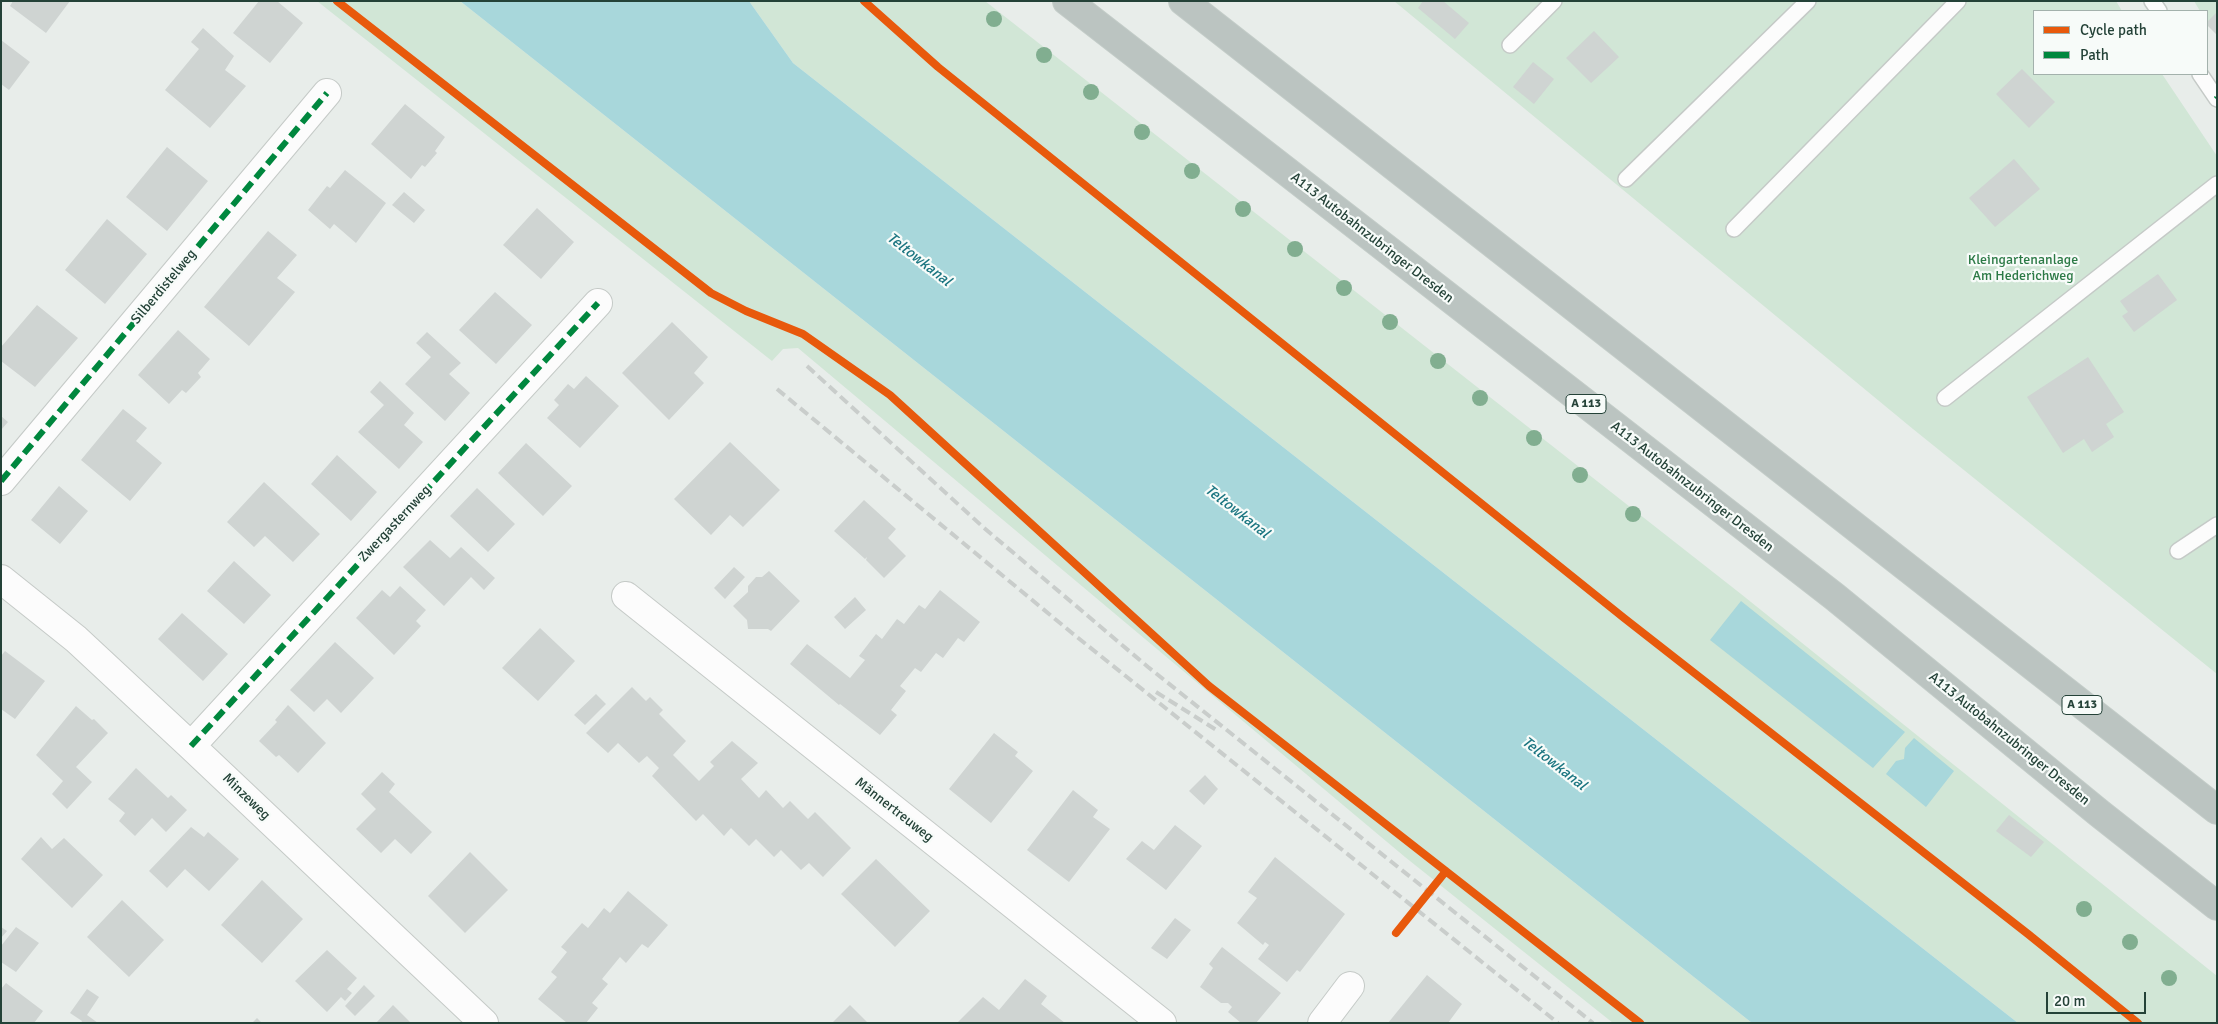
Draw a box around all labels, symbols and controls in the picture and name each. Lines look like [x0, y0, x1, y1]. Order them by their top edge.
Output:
legend [2033, 10, 2208, 75]
text: Cycle path [2080, 21, 2147, 39]
text: Path [2080, 46, 2109, 64]
street label: A113 Autobahnzubringer Dresden [1287, 169, 1457, 307]
water label: Teltowkanal [883, 229, 955, 291]
street label: Silberdistelweg [128, 246, 200, 328]
park label: Kleingartenanlage Am Hederichweg [1968, 252, 2078, 284]
road number: A 113 [1566, 394, 1606, 414]
street label: A113 Autobahnzubringer Dresden [1607, 418, 1777, 556]
water label: Teltowkanal [1201, 481, 1273, 543]
street label: Zwergasternweg [355, 482, 435, 566]
street label: A113 Autobahnzubringer Dresden [1925, 669, 2093, 809]
road number: A 113 [2062, 696, 2102, 714]
water label: Teltowkanal [1518, 733, 1590, 795]
street label: Minzeweg [219, 770, 273, 824]
street label: Männertreuweg [851, 774, 937, 846]
scale bar [2048, 982, 2148, 1014]
text: 20 m [2054, 992, 2085, 1010]

